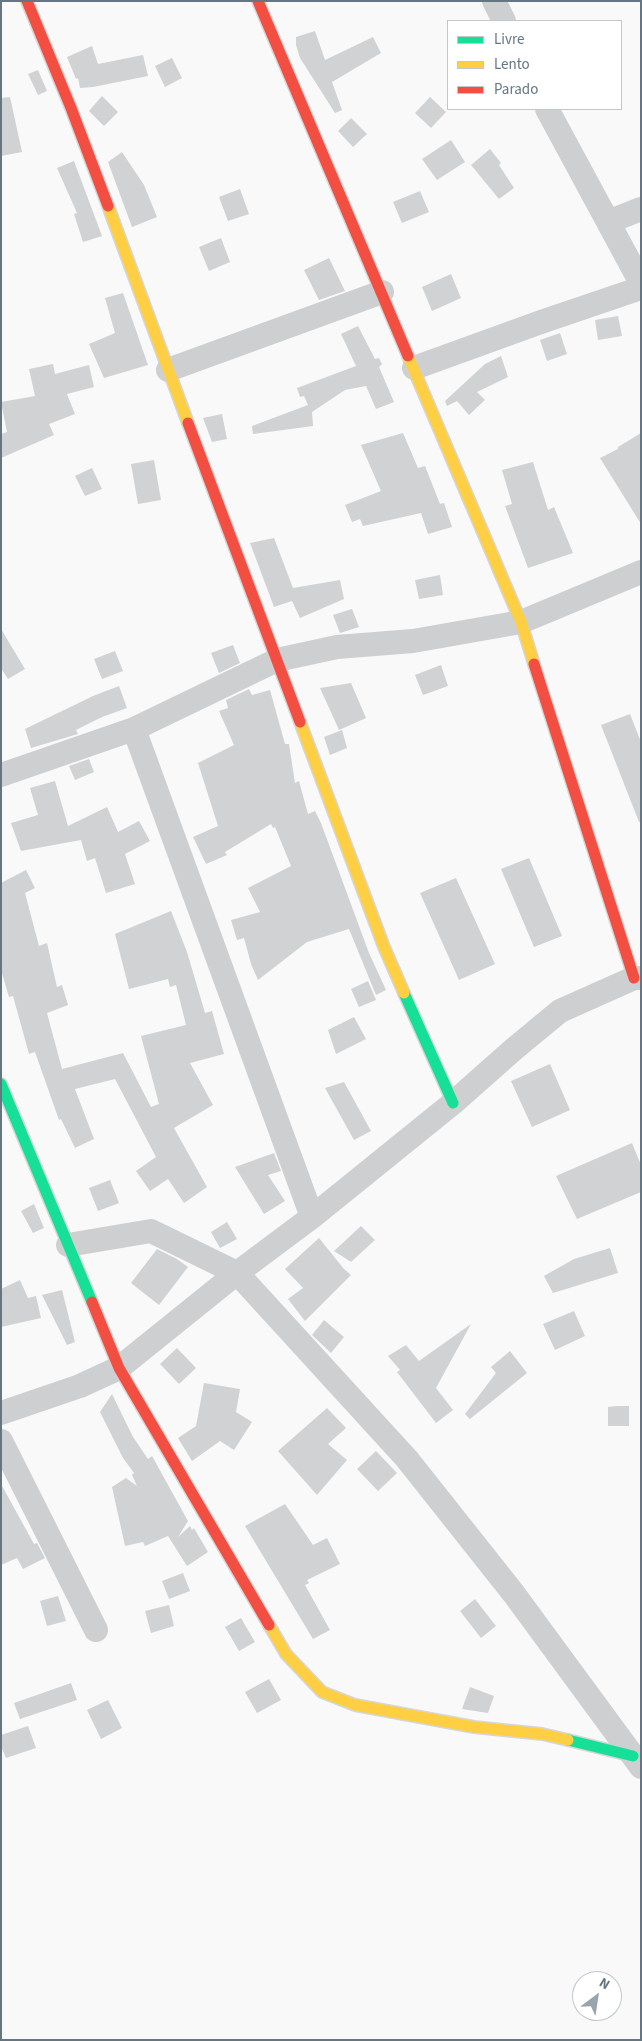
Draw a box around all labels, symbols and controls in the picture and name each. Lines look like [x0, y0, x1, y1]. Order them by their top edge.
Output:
legend [447, 20, 622, 110]
text: Livre [494, 29, 524, 50]
text: Lento [494, 54, 530, 75]
text: Parado [494, 79, 538, 100]
north arrow [572, 1971, 622, 2021]
text: N [595, 1973, 613, 1995]

